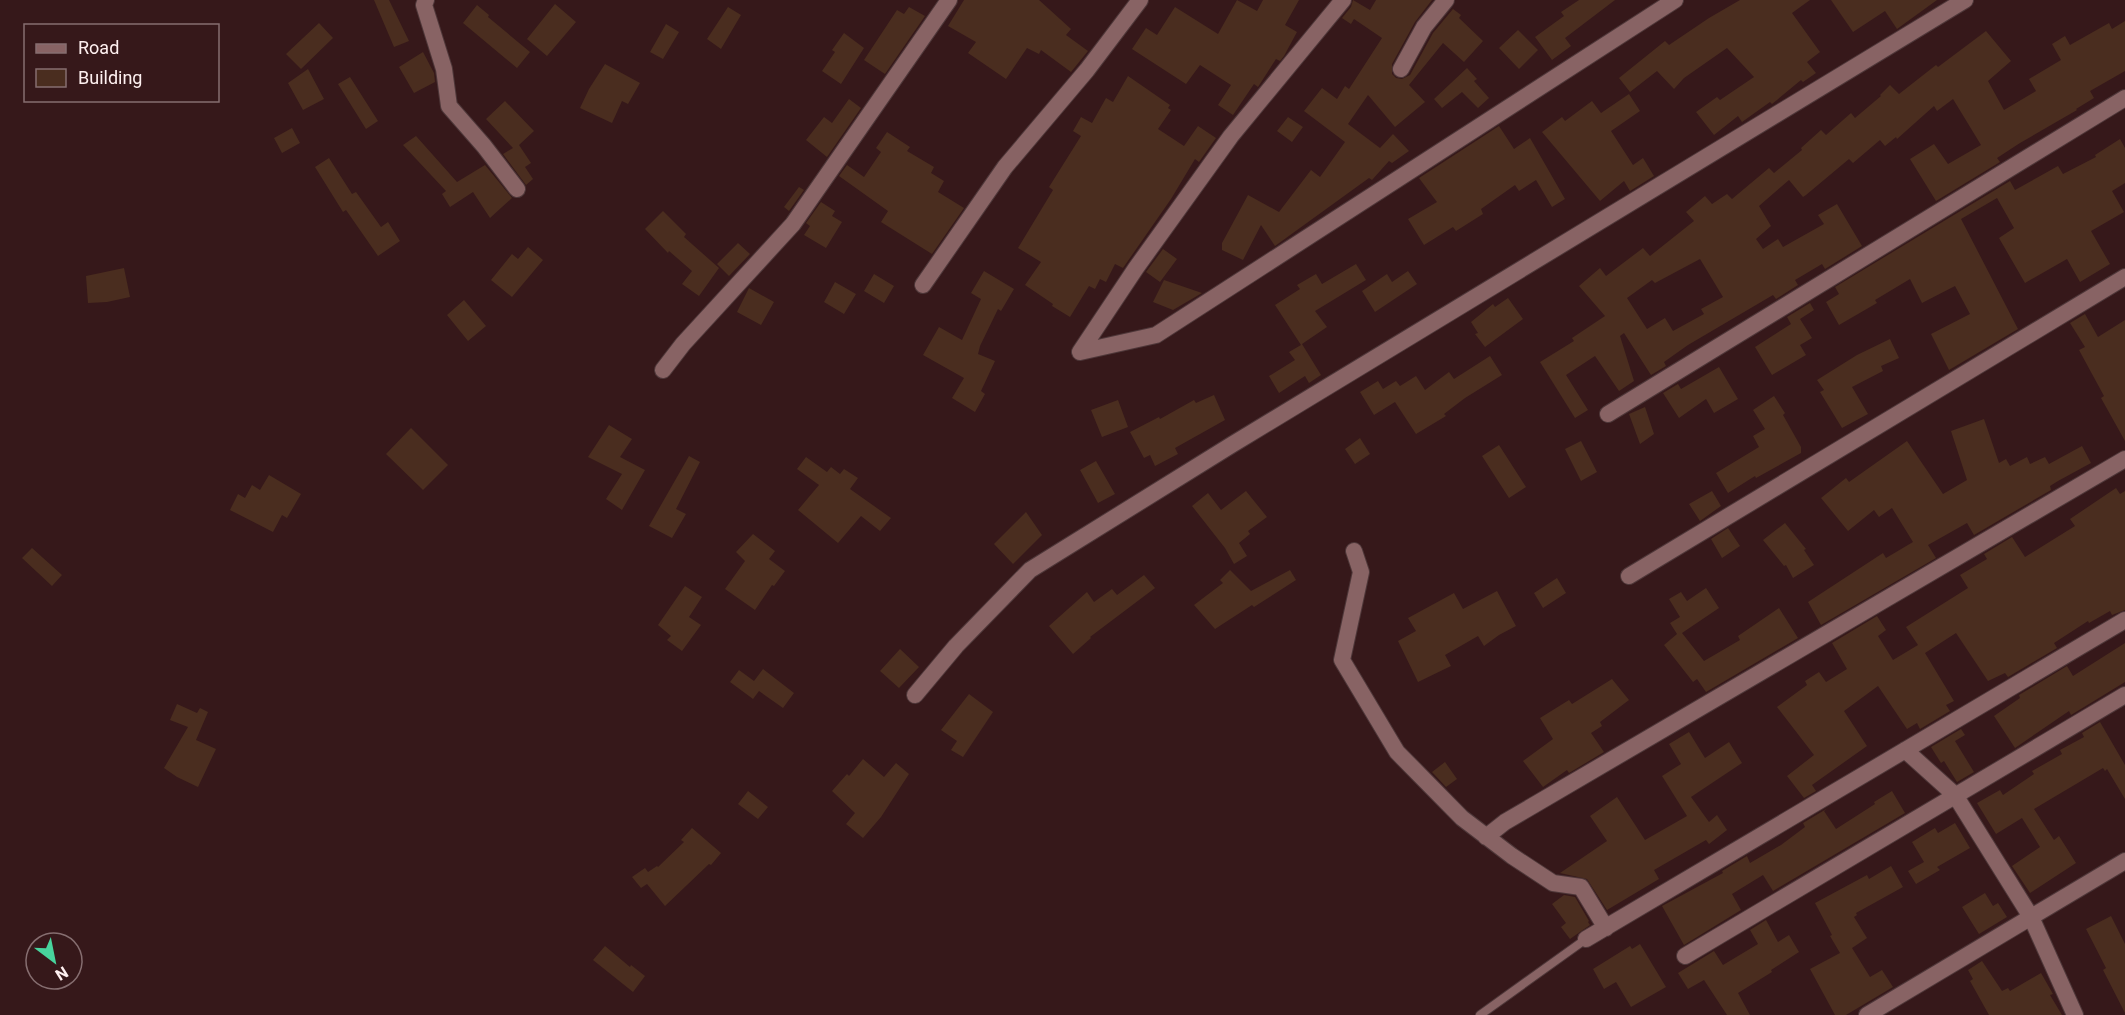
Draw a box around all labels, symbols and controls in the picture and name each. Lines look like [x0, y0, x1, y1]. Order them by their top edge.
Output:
legend [24, 24, 219, 102]
text: Road [78, 37, 119, 58]
text: Building [78, 67, 142, 88]
north arrow [24, 931, 84, 991]
text: N [52, 962, 72, 984]

